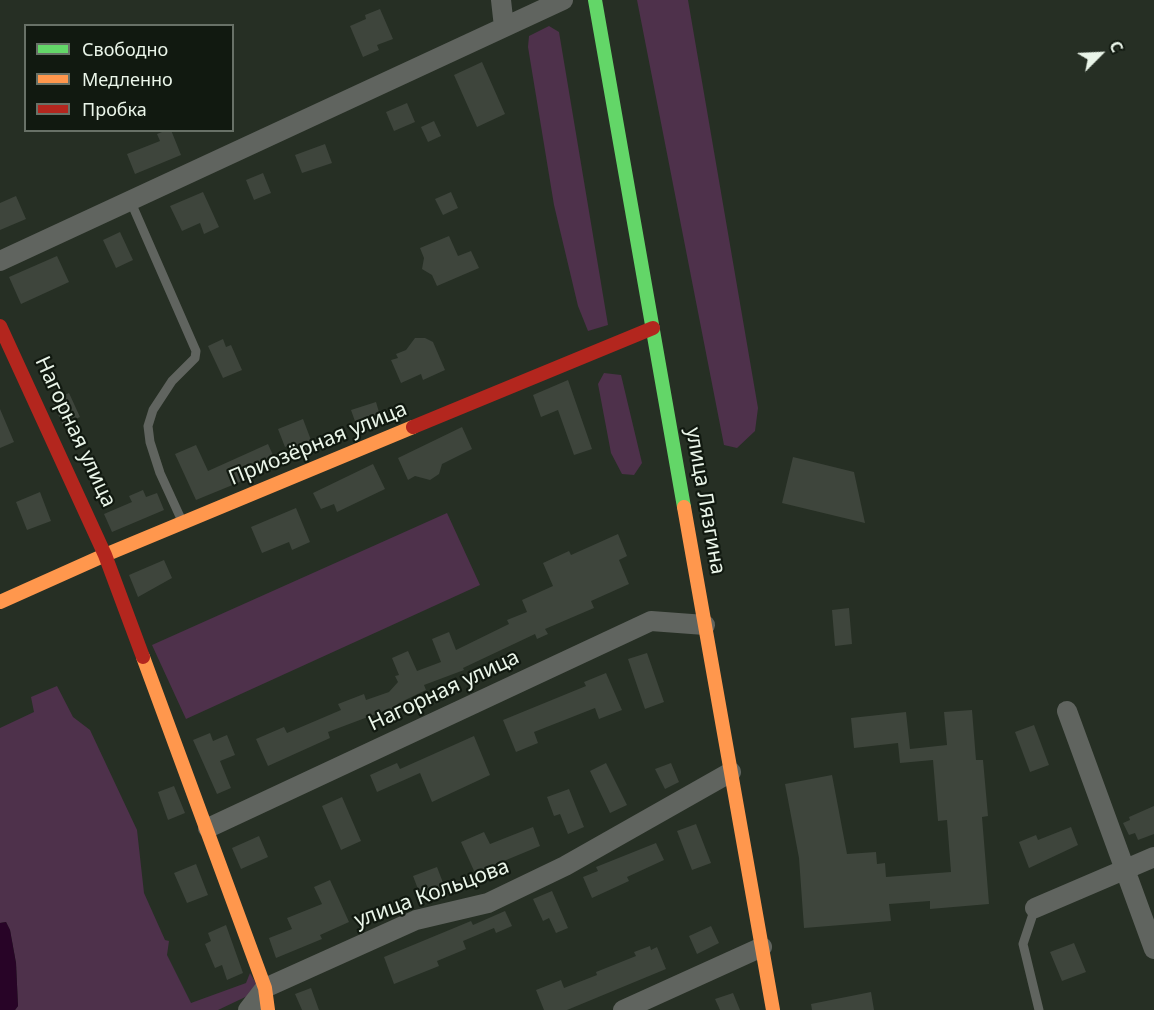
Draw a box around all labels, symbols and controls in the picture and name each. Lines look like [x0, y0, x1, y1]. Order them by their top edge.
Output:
legend [24, 24, 234, 132]
north arrow [1070, 24, 1130, 84]
text: Свободно [82, 37, 168, 61]
text: С [1104, 37, 1129, 56]
text: Медленно [82, 67, 173, 91]
text: Пробка [82, 97, 147, 121]
street label: Нагорная улица [29, 353, 121, 511]
street label: Приозёрная улица [225, 397, 411, 491]
street label: улица Лязгина [680, 426, 730, 576]
street label: Нагорная улица [365, 645, 523, 737]
street label: улица Кольцова [351, 854, 513, 934]

